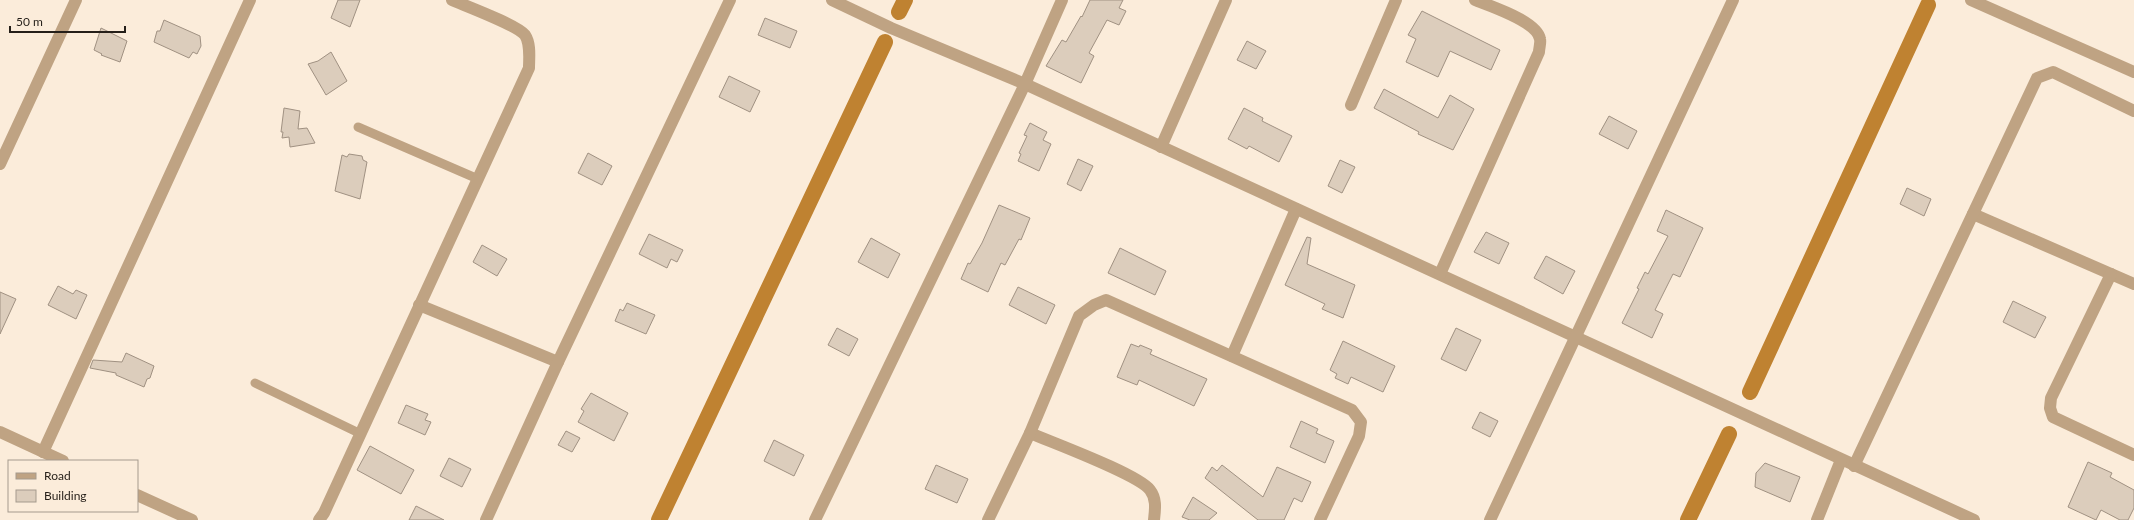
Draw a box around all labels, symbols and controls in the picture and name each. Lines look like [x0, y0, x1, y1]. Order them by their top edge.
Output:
scale bar [10, 8, 125, 34]
text: 50 m [16, 14, 43, 29]
legend [8, 460, 138, 512]
text: Road [44, 468, 71, 483]
text: Building [44, 488, 87, 503]

